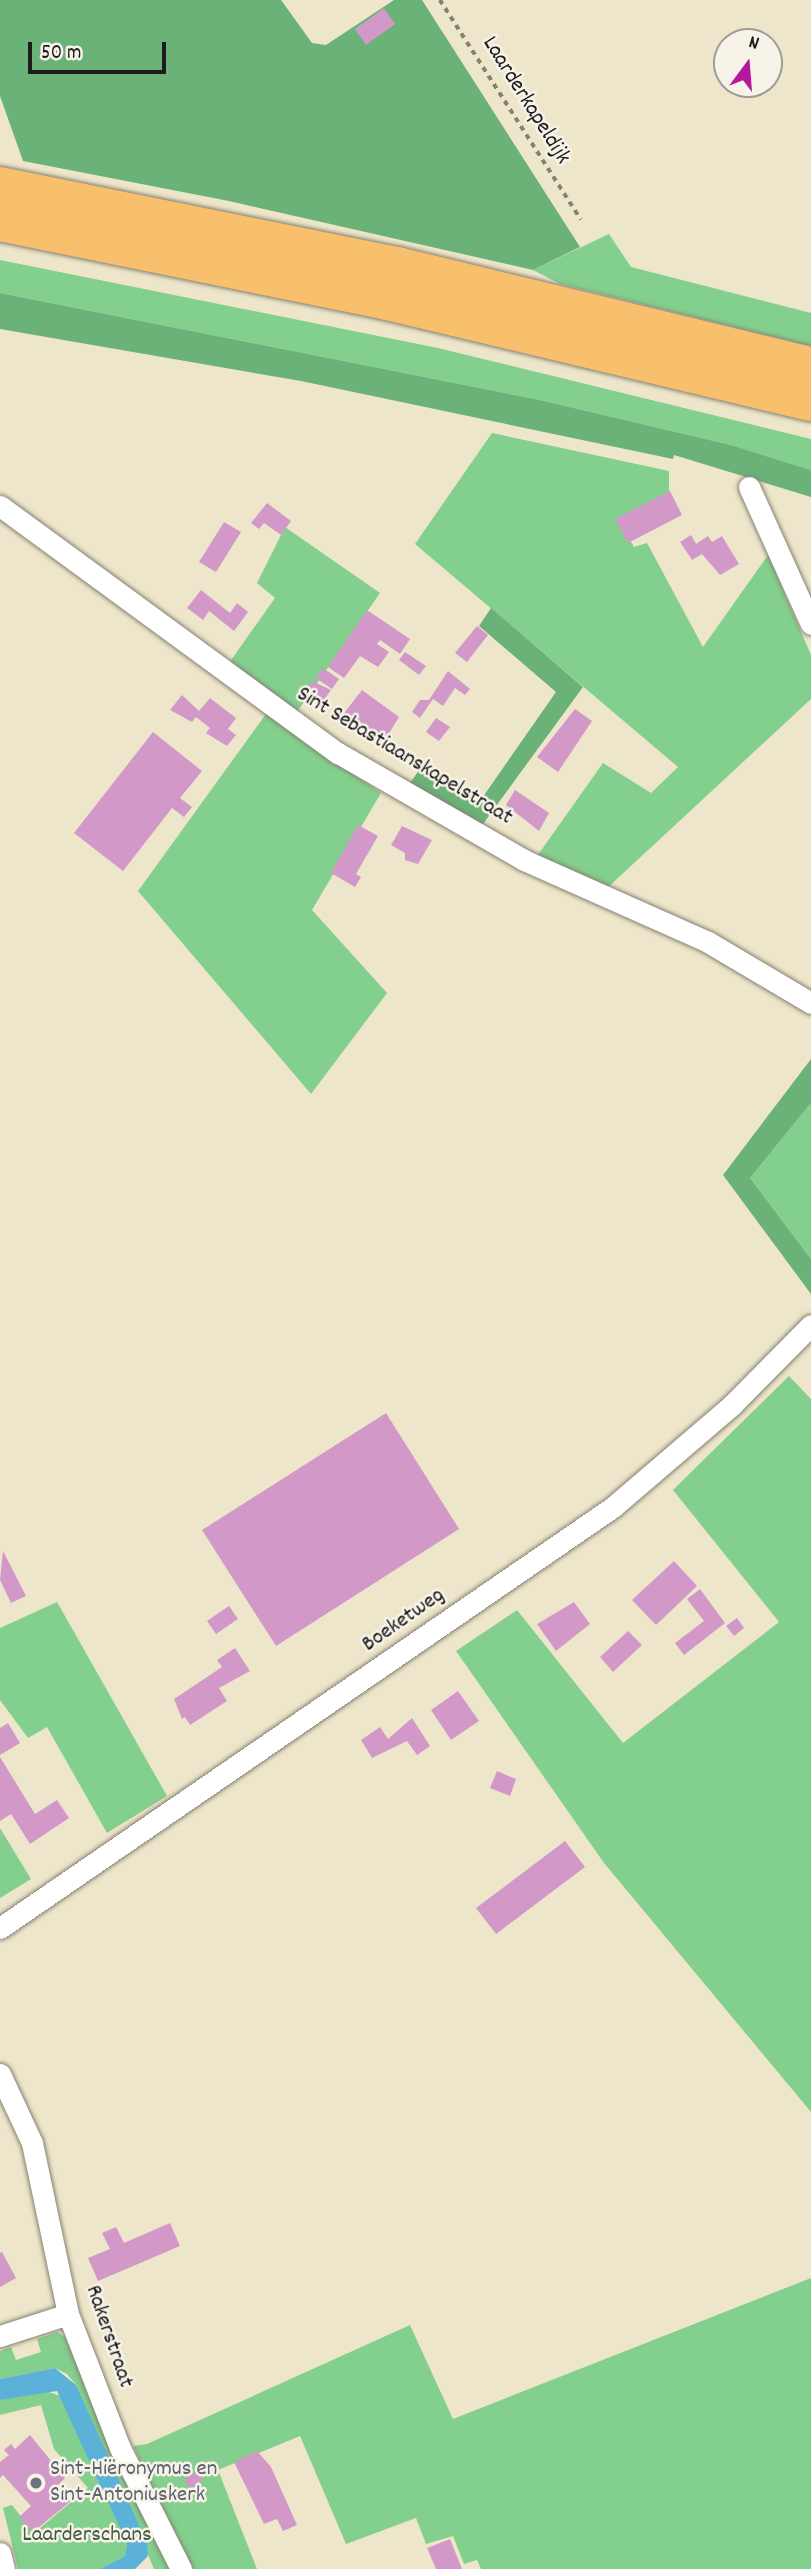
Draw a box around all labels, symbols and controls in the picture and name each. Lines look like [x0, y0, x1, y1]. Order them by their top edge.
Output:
scale bar [32, 28, 170, 72]
north arrow [713, 28, 783, 98]
text: N [745, 30, 762, 59]
street label: Laarderkapeldijk [475, 32, 575, 170]
text: 50 m [41, 39, 81, 69]
street label: Sint Sebastiaanskapelstraat [291, 682, 517, 832]
street label: Boeketweg [357, 1583, 451, 1659]
street label: Rakerstraat [78, 2282, 138, 2392]
place label: Sint-Hiëronymus en Sint-Antoniuskerk [50, 2456, 217, 2510]
marker: Sint-Hiëronymus en Sint-Antoniuskerk [28, 2475, 44, 2491]
park label: Laarderschans [22, 2522, 152, 2550]

